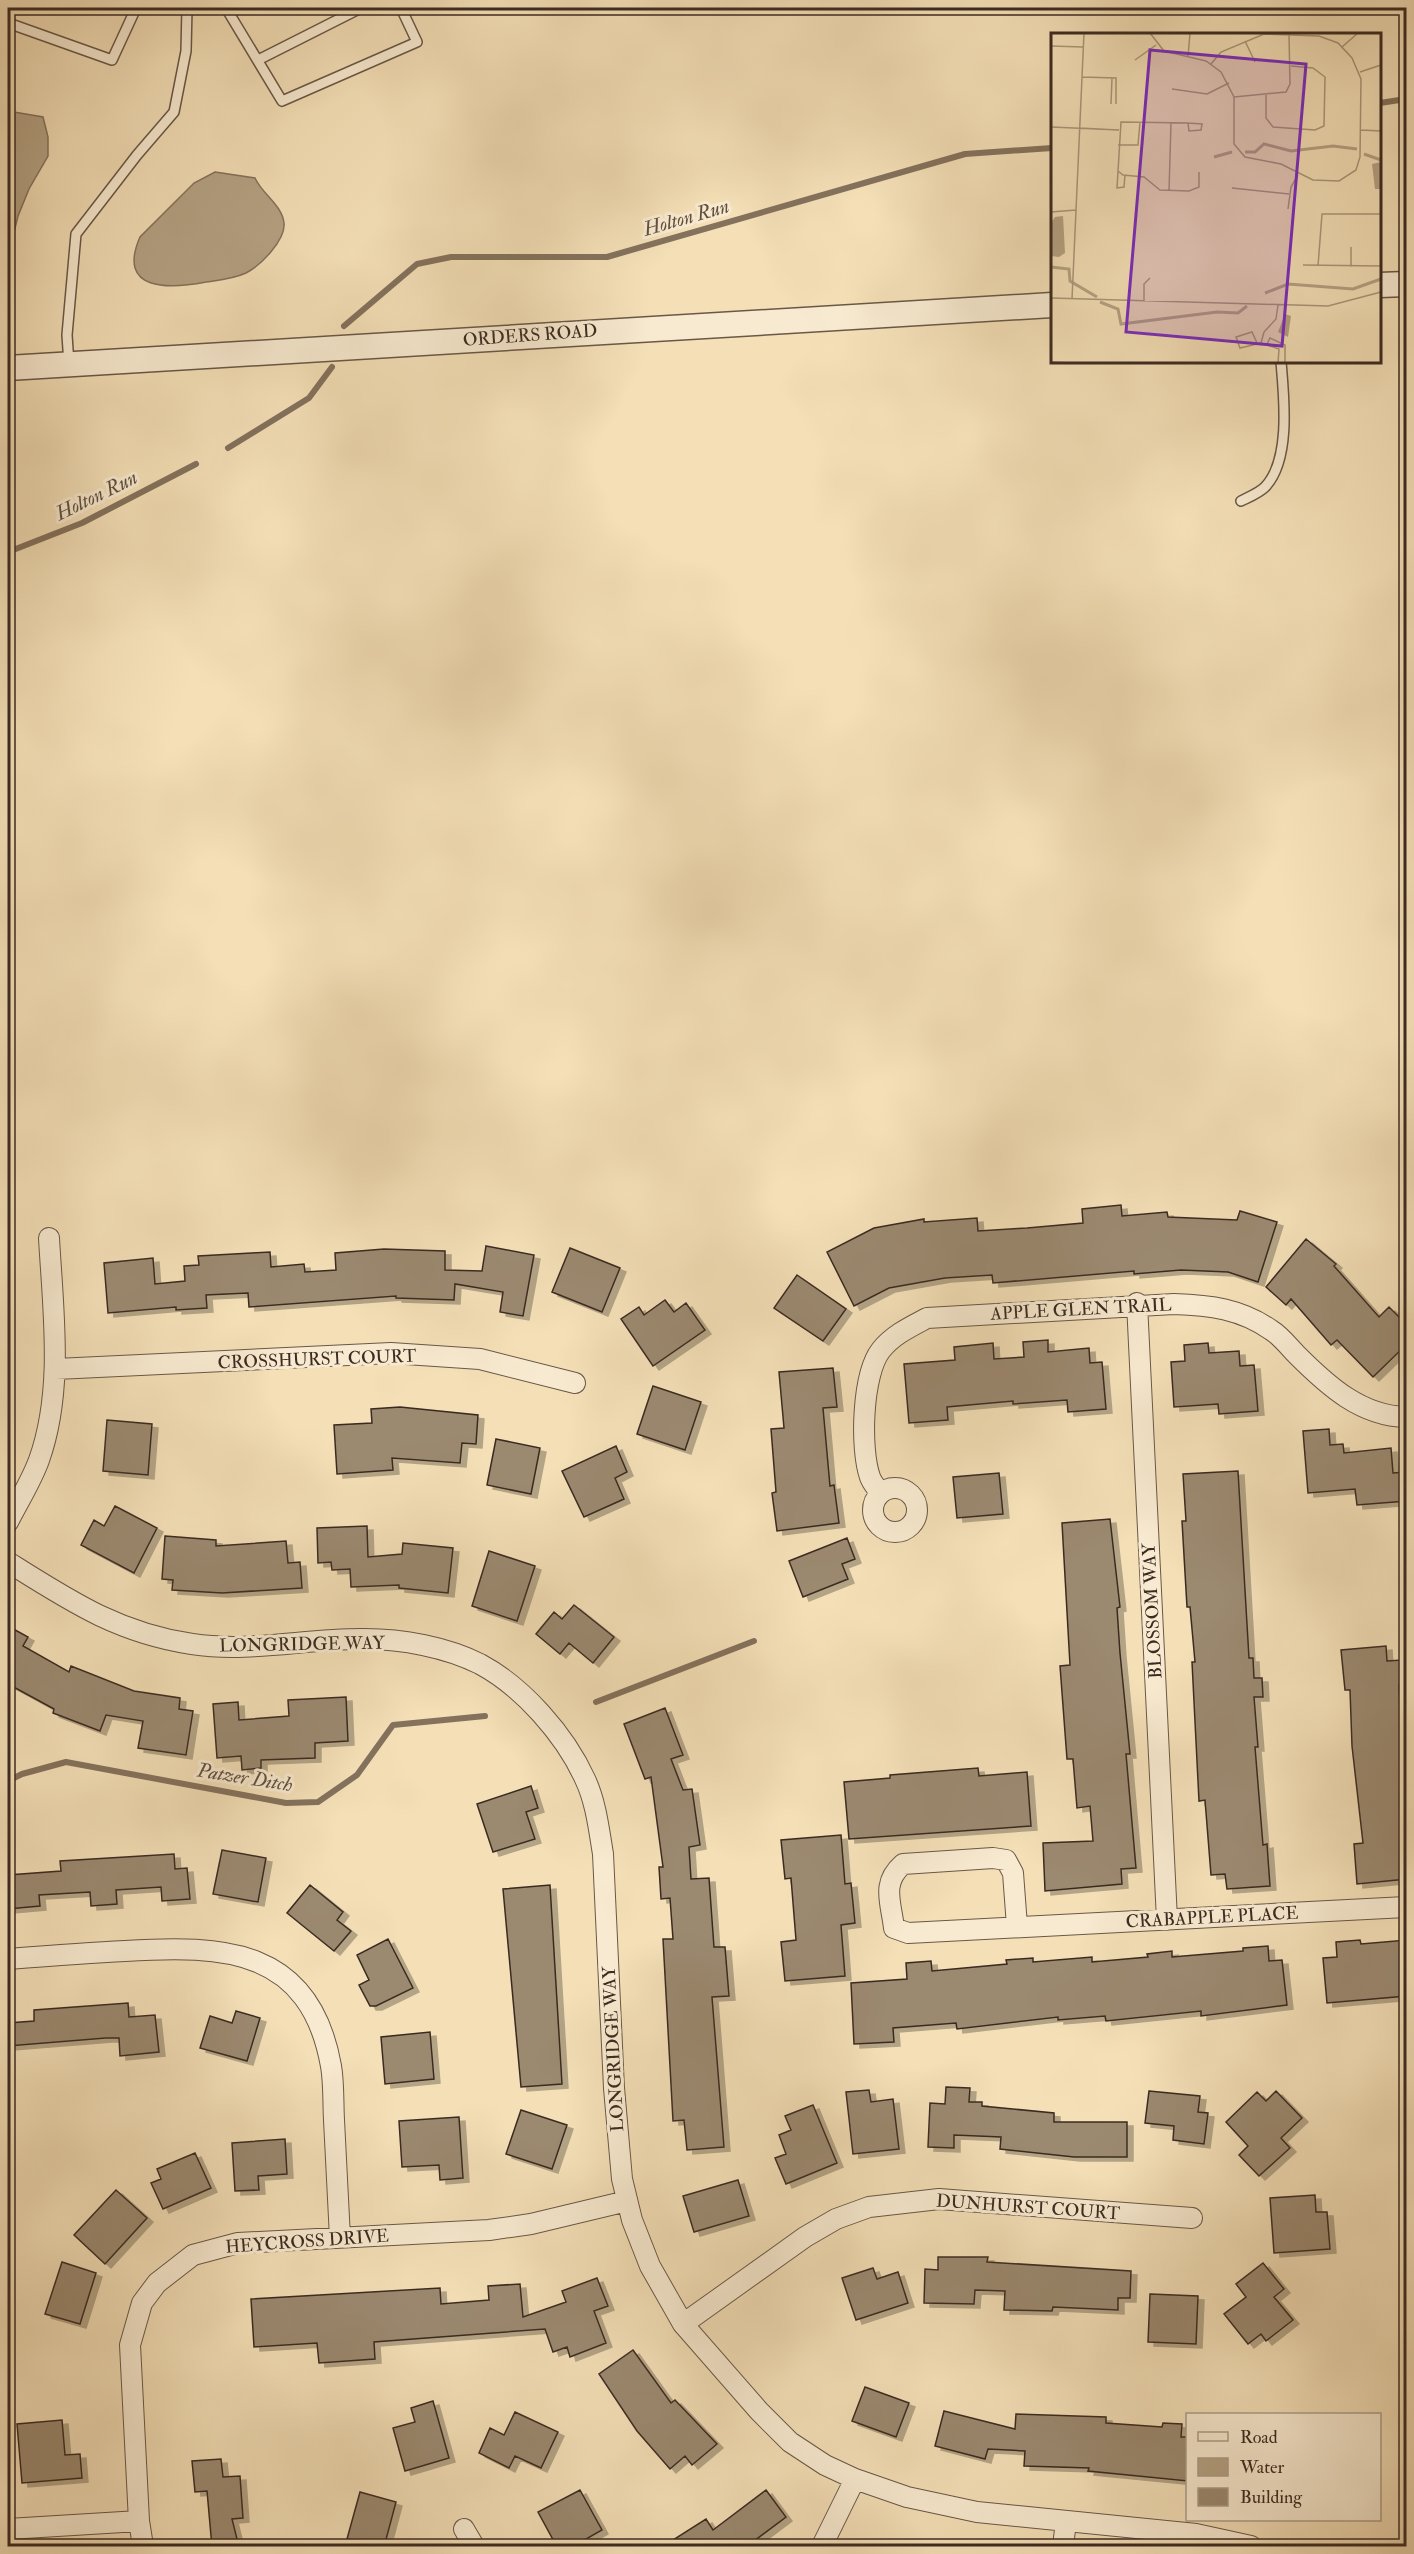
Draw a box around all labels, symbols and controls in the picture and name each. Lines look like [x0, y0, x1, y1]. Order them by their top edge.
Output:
inset map [1051, 33, 1381, 363]
water label: Holton Run [639, 193, 732, 242]
street label: ORDERS ROAD [462, 319, 598, 352]
water label: Holton Run [50, 465, 141, 526]
street label: APPLE GLEN TRAIL [989, 1293, 1172, 1326]
street label: CROSSHURST COURT [217, 1345, 417, 1374]
street label: BLOSSOM WAY [1137, 1542, 1168, 1679]
street label: LONGRIDGE WAY [219, 1632, 386, 1657]
water label: Patzer Ditch [194, 1757, 295, 1797]
street label: CRABAPPLE PLACE [1125, 1901, 1299, 1934]
street label: LONGRIDGE WAY [598, 1965, 629, 2132]
street label: DUNHURST COURT [935, 2190, 1121, 2225]
street label: HEYCROSS DRIVE [224, 2224, 390, 2259]
legend [1186, 2413, 1381, 2521]
text: Road [1240, 2426, 1278, 2449]
text: Water [1239, 2456, 1284, 2479]
text: Building [1240, 2486, 1303, 2509]

